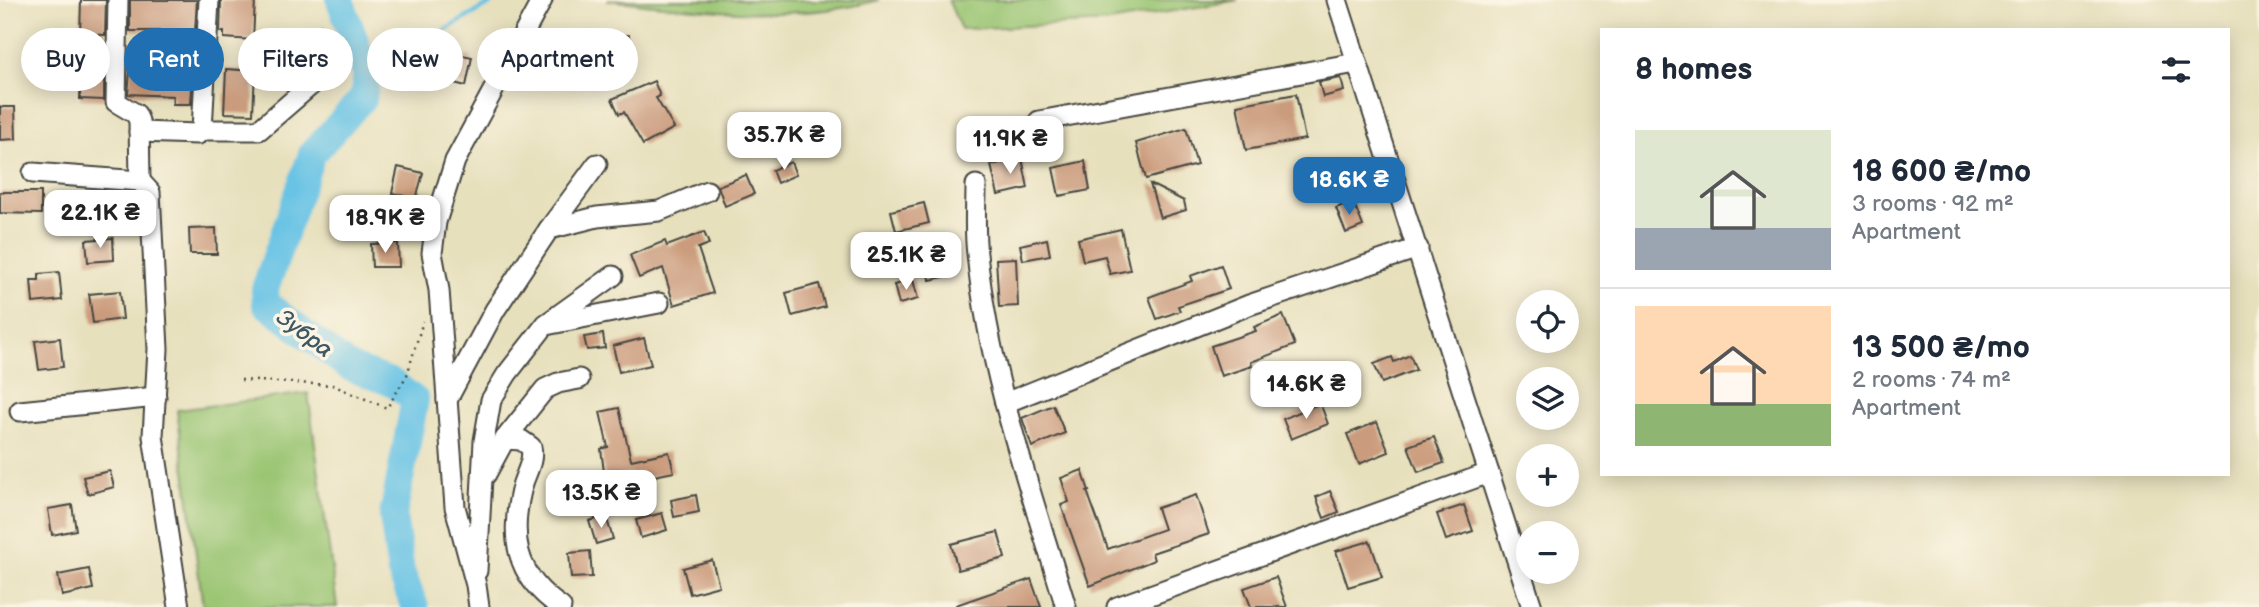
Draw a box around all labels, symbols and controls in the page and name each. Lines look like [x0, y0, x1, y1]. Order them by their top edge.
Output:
chip: Buy [21, 28, 110, 91]
chip: Rent [124, 28, 224, 91]
chip: Filters [238, 28, 353, 91]
chip: New [367, 28, 463, 91]
chip: Apartment [477, 28, 638, 91]
icon: filters [2157, 51, 2195, 89]
text: 8 homes [1635, 52, 1752, 88]
pin: 35.7K ₴ [719, 113, 849, 172]
pin: 11.9K ₴ [945, 116, 1075, 176]
text: 35.7K ₴ [743, 121, 825, 149]
text: 11.9K ₴ [972, 125, 1048, 153]
text: 18 600 ₴/mo [1852, 154, 2031, 190]
pin: 18.6K ₴ [1284, 158, 1414, 217]
icon: home [1691, 158, 1775, 242]
text: 18.6K ₴ [1309, 166, 1389, 194]
pin: 22.1K ₴ [35, 190, 165, 250]
text: 3 rooms · 92 m² [1852, 190, 2014, 218]
pin: 18.9K ₴ [320, 196, 450, 255]
text: 22.1K ₴ [60, 199, 140, 227]
text: 18.9K ₴ [345, 204, 425, 232]
text: Apartment [1852, 218, 1961, 246]
pin: 25.1K ₴ [841, 232, 971, 292]
text: 25.1K ₴ [867, 241, 945, 269]
map controls [1516, 290, 1579, 584]
button: locate [1516, 290, 1579, 353]
water label: Зубра [271, 304, 338, 364]
text: 13 500 ₴/mo [1852, 330, 2030, 366]
icon: home [1691, 334, 1775, 418]
pin: 14.6K ₴ [1241, 362, 1371, 421]
text: 2 rooms · 74 m² [1852, 366, 2011, 394]
button: layers [1516, 367, 1579, 430]
text: 14.6K ₴ [1266, 370, 1346, 398]
text: Apartment [1852, 394, 1961, 422]
button: + [1516, 444, 1579, 507]
pin: 13.5K ₴ [536, 470, 666, 530]
text: 13.5K ₴ [562, 479, 640, 507]
button: − [1516, 521, 1579, 584]

